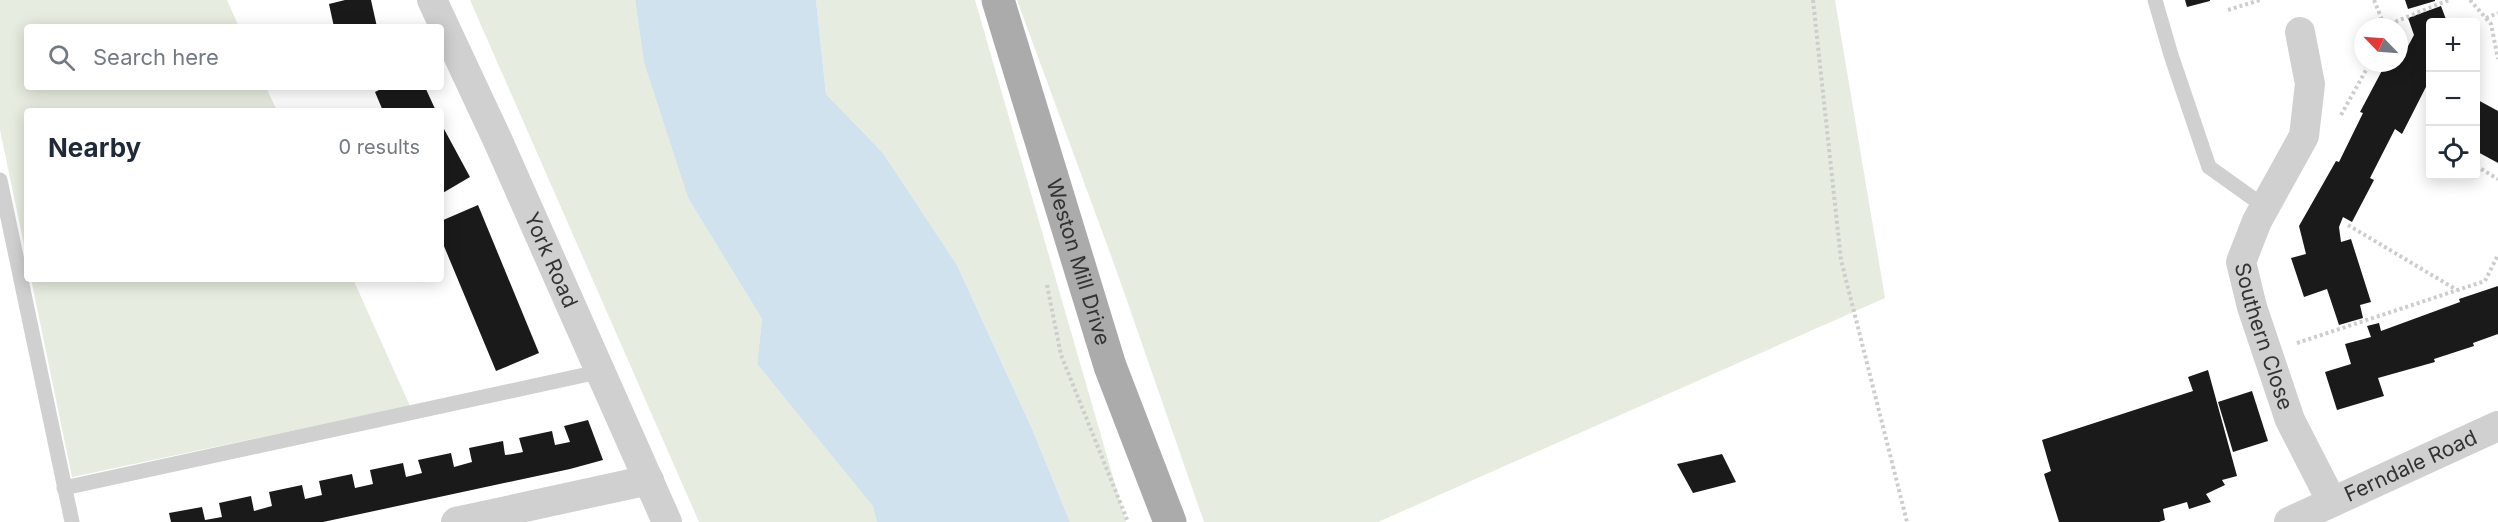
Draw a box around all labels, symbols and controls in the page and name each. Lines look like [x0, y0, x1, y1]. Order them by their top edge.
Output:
north arrow [2354, 18, 2408, 72]
map controls [2426, 18, 2480, 180]
button: + [2426, 18, 2480, 72]
search box [24, 24, 444, 90]
icon: search [45, 41, 78, 74]
text: Search here [93, 44, 219, 70]
button: − [2426, 72, 2480, 126]
button: locate [2426, 126, 2480, 180]
text: Nearby [48, 132, 141, 163]
text: 0 results [338, 135, 420, 159]
street label: Weston Mill Drive [1041, 176, 1116, 348]
street label: York Road [519, 208, 583, 311]
street label: Southern Close [2230, 260, 2299, 413]
street label: Ferndale Road [2340, 424, 2481, 507]

